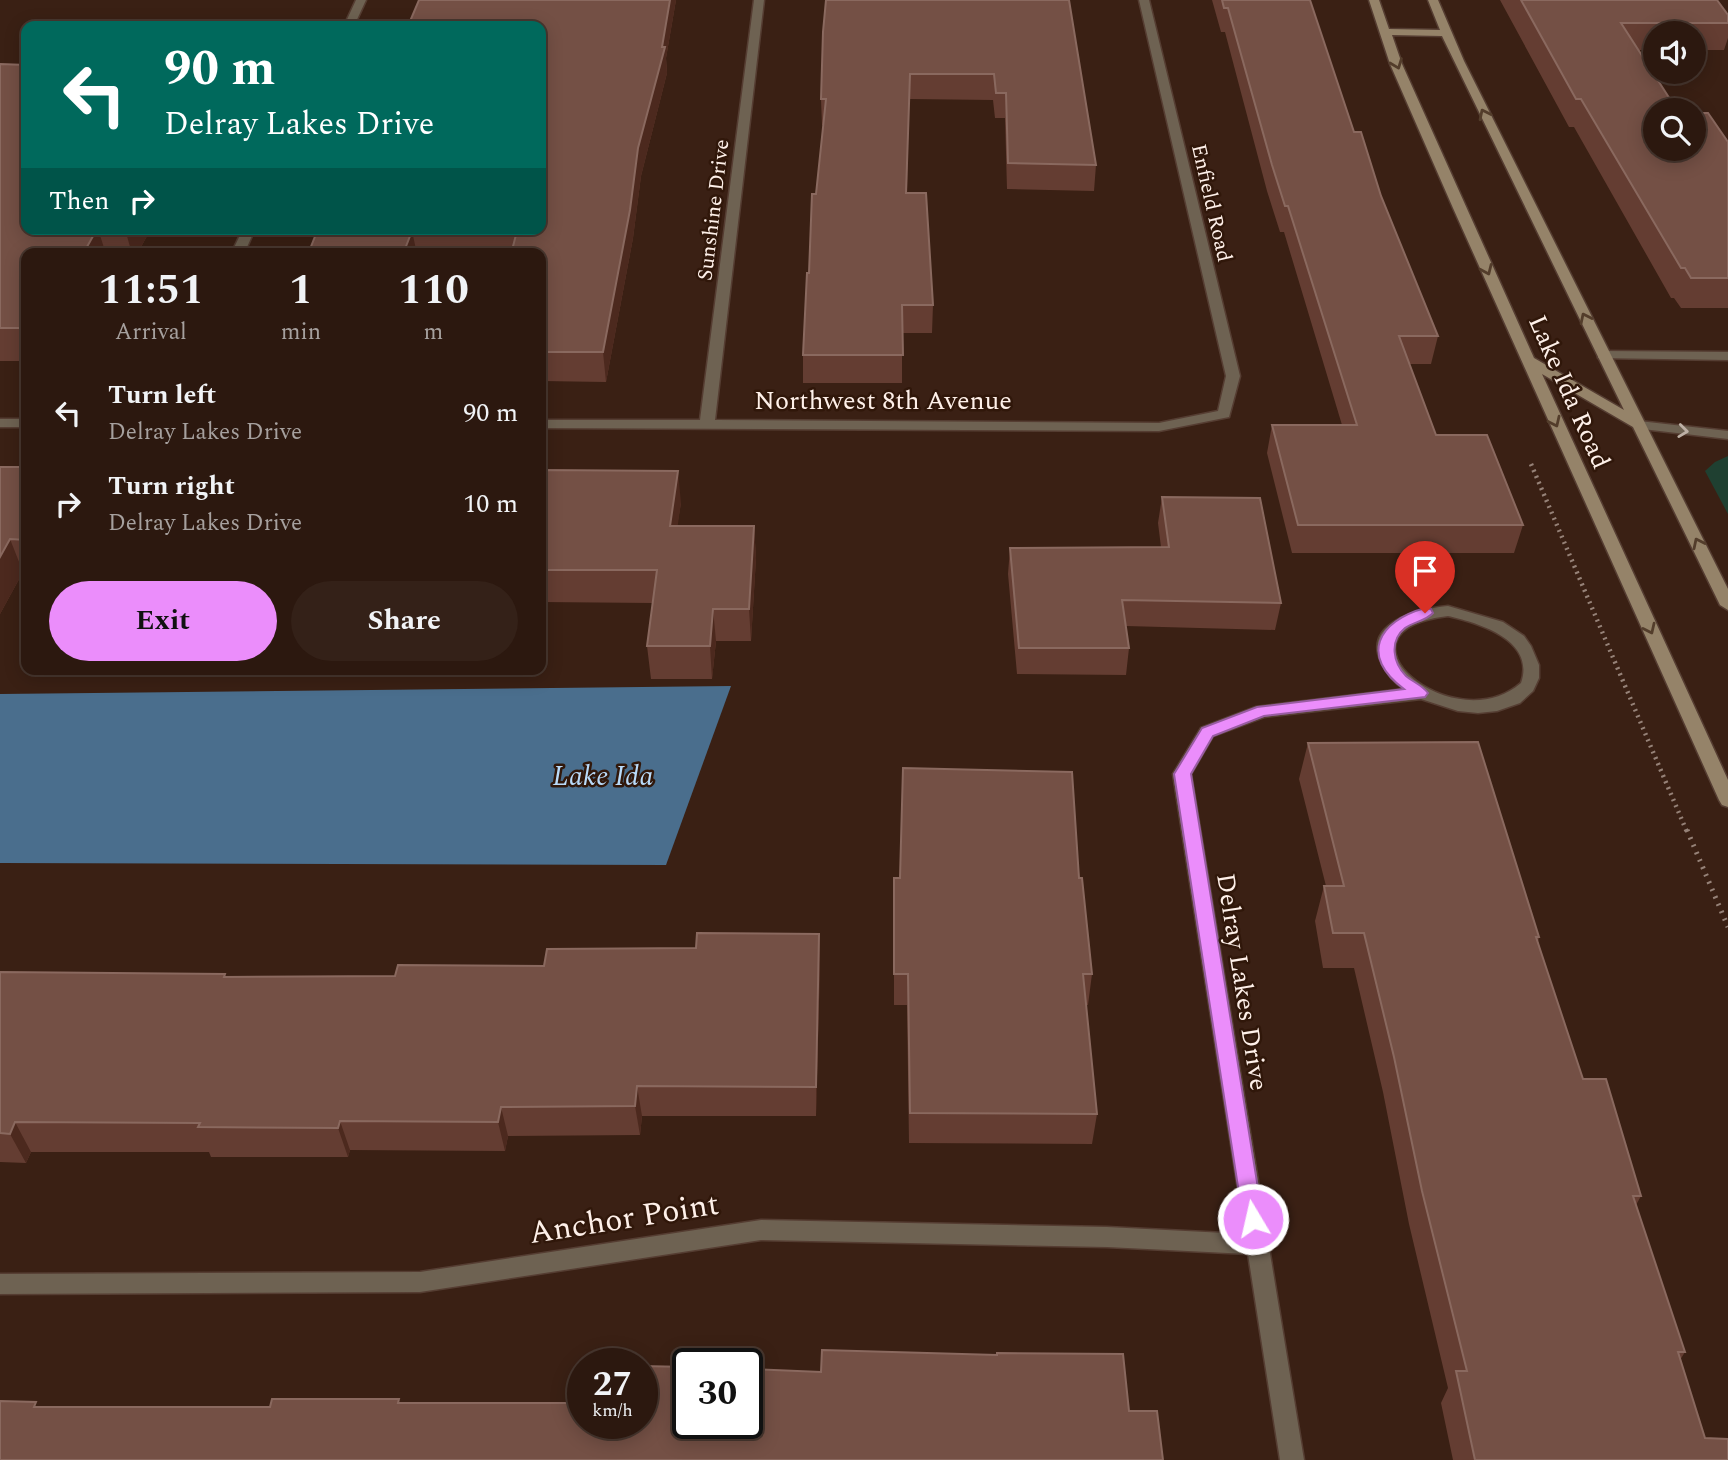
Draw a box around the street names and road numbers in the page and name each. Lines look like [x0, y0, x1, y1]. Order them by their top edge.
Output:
street label: Sunshine Drive [689, 138, 739, 282]
street label: Enfield Road [1182, 141, 1240, 265]
street label: Lake Ida Road [1517, 309, 1621, 475]
street label: Northwest 8th Avenue [754, 381, 1012, 421]
street label: Delray Lakes Drive [1205, 870, 1279, 1094]
street label: Anchor Point [526, 1180, 722, 1258]

